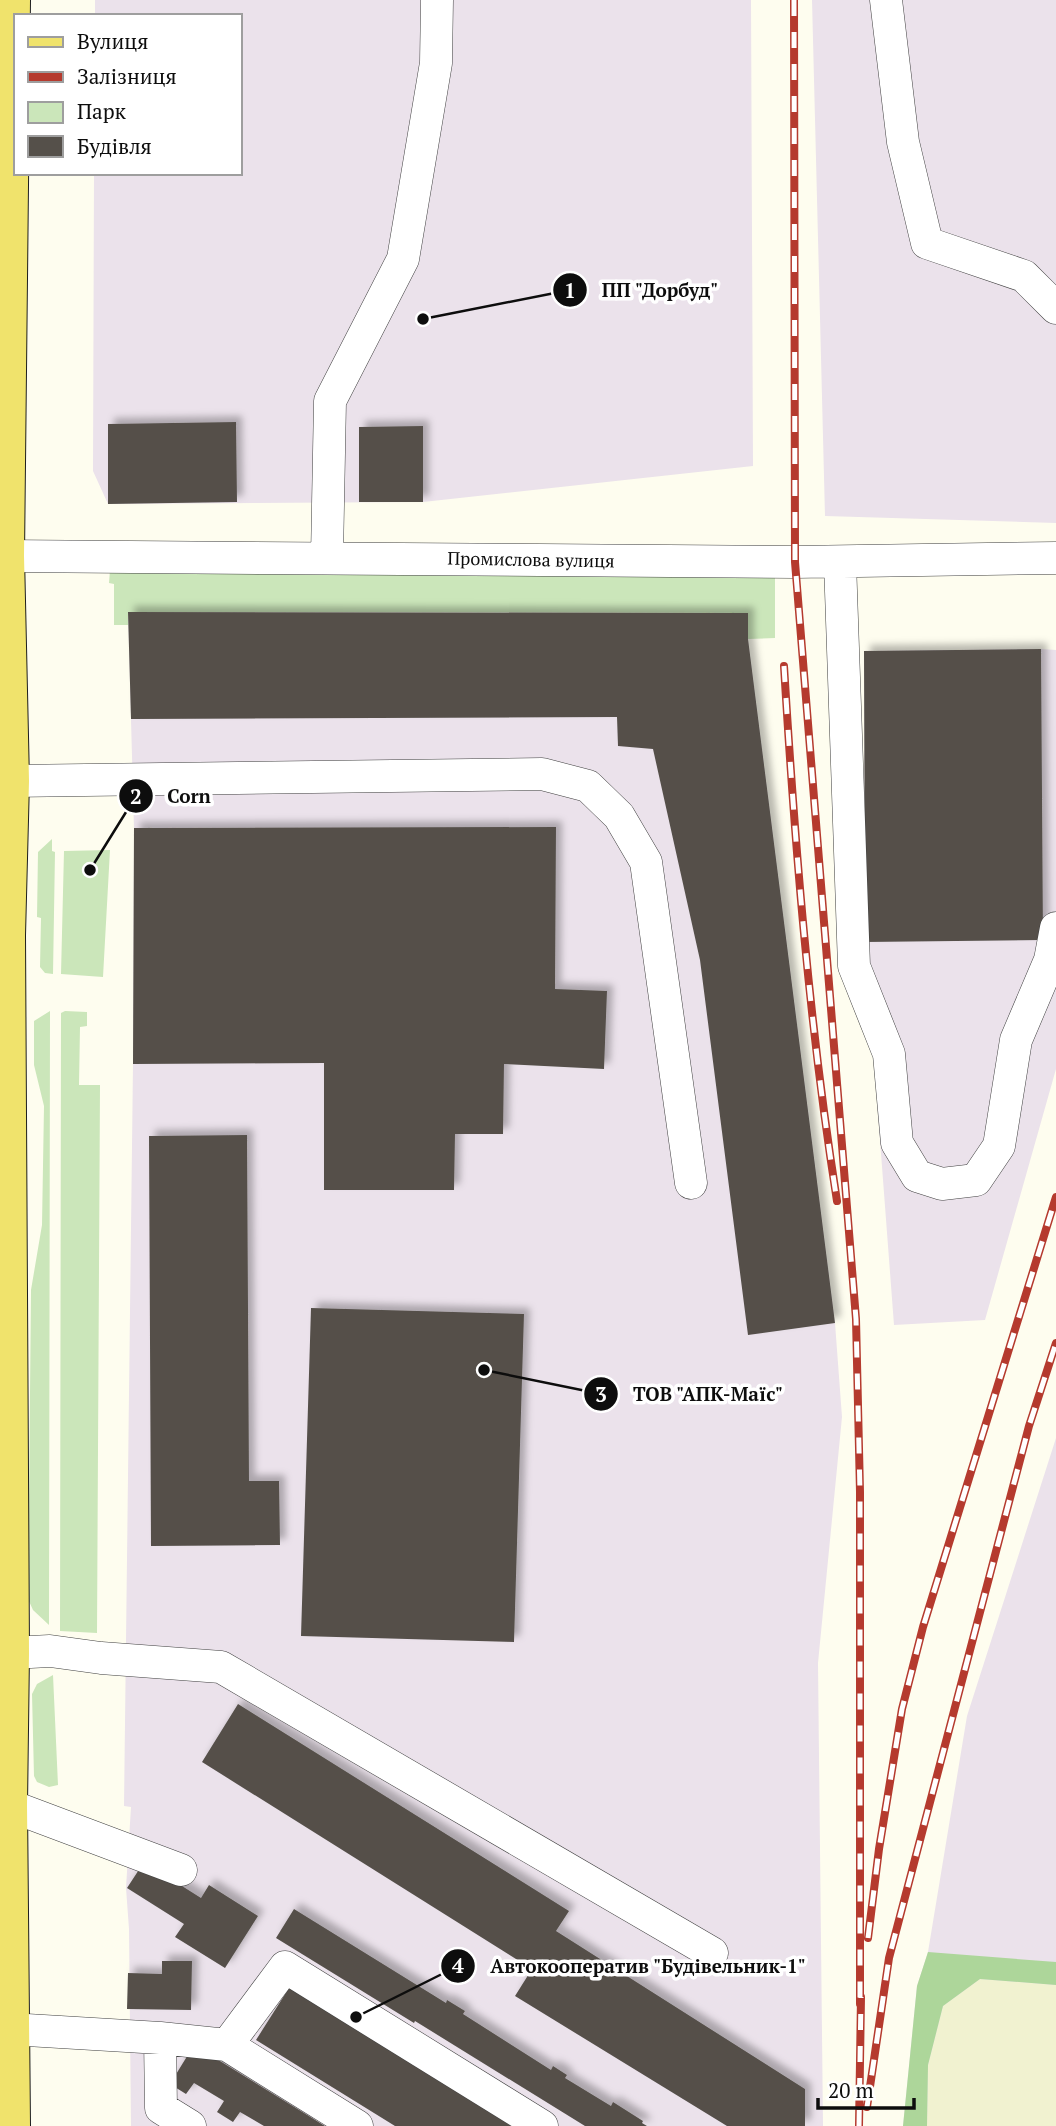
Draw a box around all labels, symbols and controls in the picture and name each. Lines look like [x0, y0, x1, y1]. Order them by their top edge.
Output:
legend [14, 14, 242, 175]
text: Вулиця [77, 27, 148, 55]
text: Залізниця [77, 62, 177, 90]
text: Парк [77, 97, 127, 125]
text: Будівля [77, 132, 152, 160]
callout: ПП "Дорбуд" [553, 270, 733, 310]
text: 1 [564, 276, 576, 304]
text: ПП "Дорбуд" [602, 277, 718, 302]
street label: Промислова вулиця [447, 546, 615, 572]
callout: Corn [118, 776, 225, 816]
text: 2 [130, 782, 142, 810]
text: Corn [167, 783, 212, 808]
callout: ТОВ "АПК-Маїс" [583, 1374, 797, 1414]
text: 3 [595, 1380, 607, 1408]
text: ТОВ "АПК-Маїс" [633, 1381, 783, 1406]
callout: Автокооператив "Будівельник-1" [441, 1946, 820, 1986]
text: 4 [452, 1951, 464, 1979]
text: Автокооператив "Будівельник-1" [490, 1953, 806, 1978]
scale bar [818, 2066, 914, 2110]
text: 20 m [828, 2076, 874, 2104]

